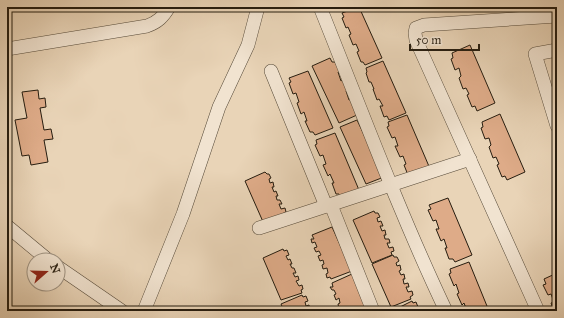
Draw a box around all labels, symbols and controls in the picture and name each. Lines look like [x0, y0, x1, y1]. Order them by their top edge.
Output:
scale bar [410, 26, 479, 52]
text: 50 m [416, 33, 441, 47]
north arrow [26, 252, 66, 292]
text: N [47, 262, 63, 276]

